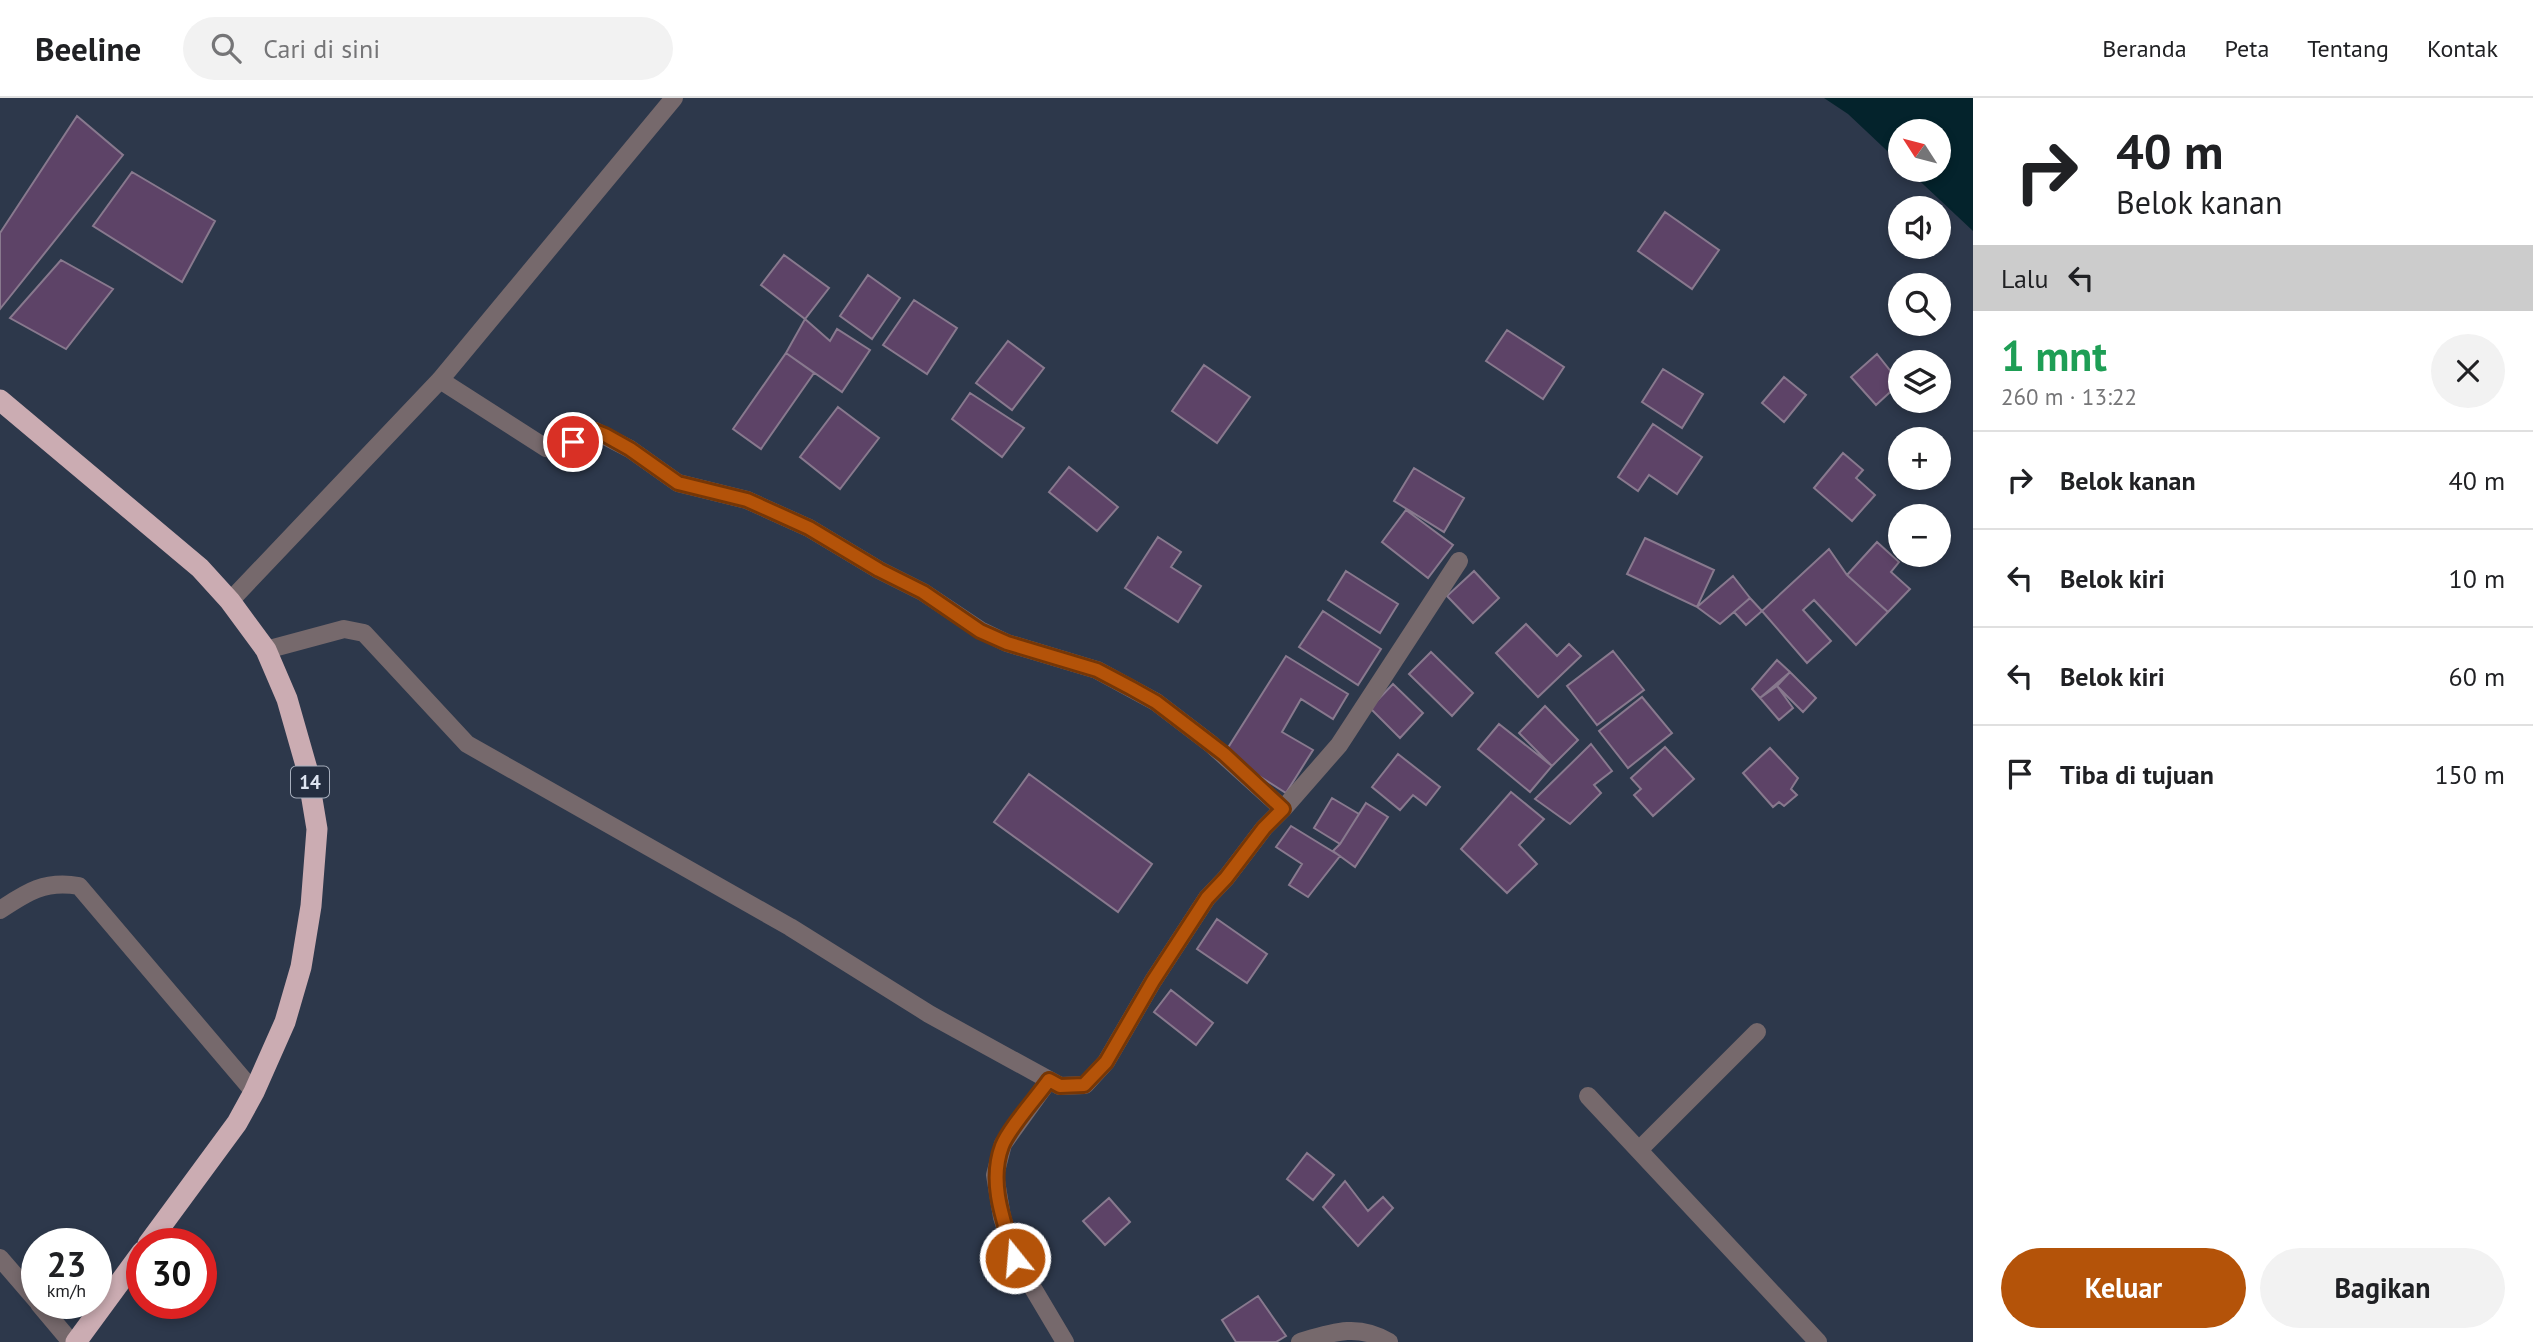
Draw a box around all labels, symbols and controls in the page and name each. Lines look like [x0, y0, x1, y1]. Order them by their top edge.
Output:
search box [183, 17, 673, 80]
text: Beeline [35, 27, 141, 70]
icon: search [207, 29, 245, 67]
text: Cari di sini [263, 32, 380, 65]
text: Beranda [2102, 33, 2187, 64]
text: Peta [2225, 33, 2269, 64]
text: Tentang [2307, 33, 2389, 64]
text: Kontak [2427, 33, 2498, 64]
north arrow [1888, 119, 1951, 182]
map controls [1888, 119, 1951, 567]
text: 40 m [2116, 119, 2223, 183]
icon: right [2001, 126, 2092, 217]
text: Belok kanan [2116, 181, 2282, 223]
button: sound [1888, 196, 1951, 259]
icon: left [2062, 259, 2100, 297]
text: Lalu [2001, 262, 2048, 295]
button: search [1888, 273, 1951, 336]
text: 1 mnt [2001, 328, 2107, 383]
button: close [2431, 334, 2505, 408]
button: layers [1888, 350, 1951, 413]
text: 260 m · 13:22 [2001, 382, 2137, 411]
pin [543, 412, 603, 472]
icon: arrive [554, 423, 592, 461]
button: + [1888, 427, 1951, 490]
icon: right [2001, 461, 2039, 499]
text: Belok kanan [2060, 464, 2196, 497]
text: 40 m [2449, 464, 2505, 497]
button: − [1888, 504, 1951, 567]
icon: left [2001, 559, 2039, 597]
text: Belok kiri [2060, 562, 2165, 595]
text: 10 m [2449, 562, 2505, 595]
icon: left [2001, 657, 2039, 695]
text: Belok kiri [2060, 660, 2165, 693]
text: 60 m [2449, 660, 2505, 693]
icon: arrive [2001, 755, 2039, 793]
text: Tiba di tujuan [2060, 758, 2214, 791]
text: 150 m [2434, 758, 2505, 791]
road number: 14 [291, 766, 329, 797]
position arrow [978, 1221, 1052, 1295]
speed limit sign: 30 [126, 1228, 217, 1319]
text: 23 [47, 1241, 86, 1287]
button: Keluar [2001, 1248, 2246, 1328]
button: Bagikan [2260, 1248, 2505, 1328]
text: km/h [47, 1279, 86, 1302]

